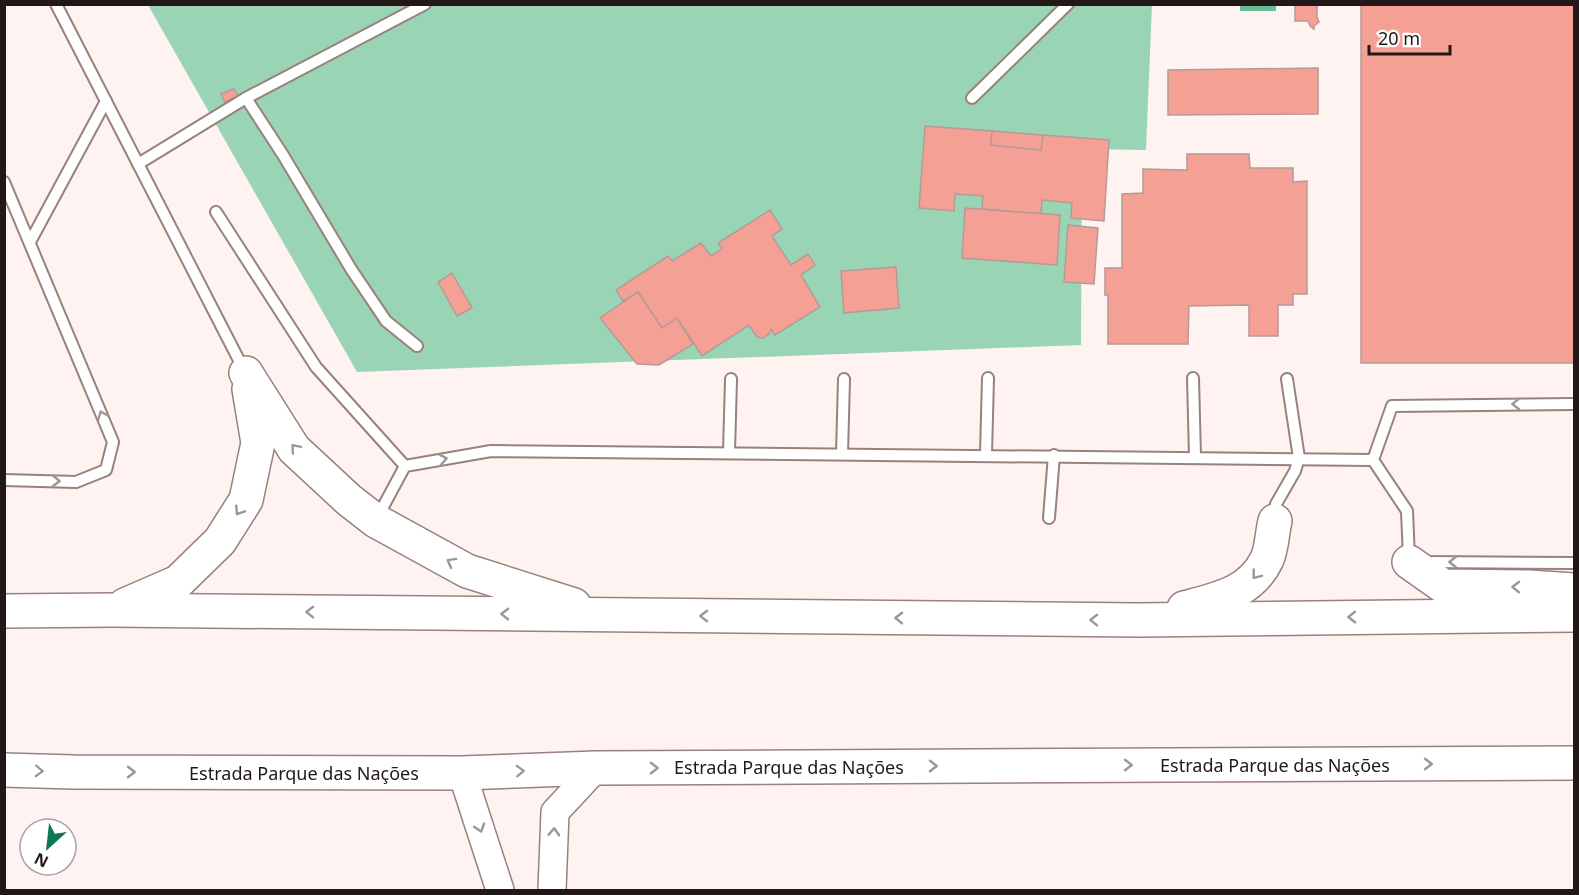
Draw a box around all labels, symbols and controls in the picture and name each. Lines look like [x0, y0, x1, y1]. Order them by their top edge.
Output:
scale bar [1369, 18, 1450, 56]
text: 20 m [1378, 26, 1420, 50]
one-way arrow [1512, 398, 1521, 411]
one-way arrow [97, 410, 109, 421]
one-way arrow [292, 444, 303, 455]
one-way arrow [437, 453, 447, 466]
one-way arrow [52, 475, 61, 488]
one-way arrow [235, 505, 247, 515]
one-way arrow [1449, 556, 1458, 568]
one-way arrow [447, 558, 458, 570]
one-way arrow [1252, 568, 1263, 579]
one-way arrow [1512, 580, 1521, 593]
one-way arrow [306, 606, 315, 618]
one-way arrow [501, 608, 510, 620]
one-way arrow [700, 610, 709, 622]
one-way arrow [1348, 611, 1357, 623]
one-way arrow [895, 612, 904, 624]
one-way arrow [1090, 614, 1099, 626]
street label: Estrada Parque das Nações [1160, 753, 1390, 777]
street label: Estrada Parque das Nações [674, 755, 904, 779]
one-way arrow [1424, 758, 1433, 770]
one-way arrow [1124, 759, 1133, 771]
one-way arrow [929, 760, 938, 773]
street label: Estrada Parque das Nações [189, 761, 419, 785]
one-way arrow [650, 762, 659, 774]
one-way arrow [516, 764, 525, 777]
one-way arrow [34, 765, 43, 778]
one-way arrow [127, 766, 136, 778]
north arrow [18, 817, 78, 877]
one-way arrow [473, 822, 485, 833]
one-way arrow [548, 828, 561, 837]
text: N [30, 848, 52, 873]

